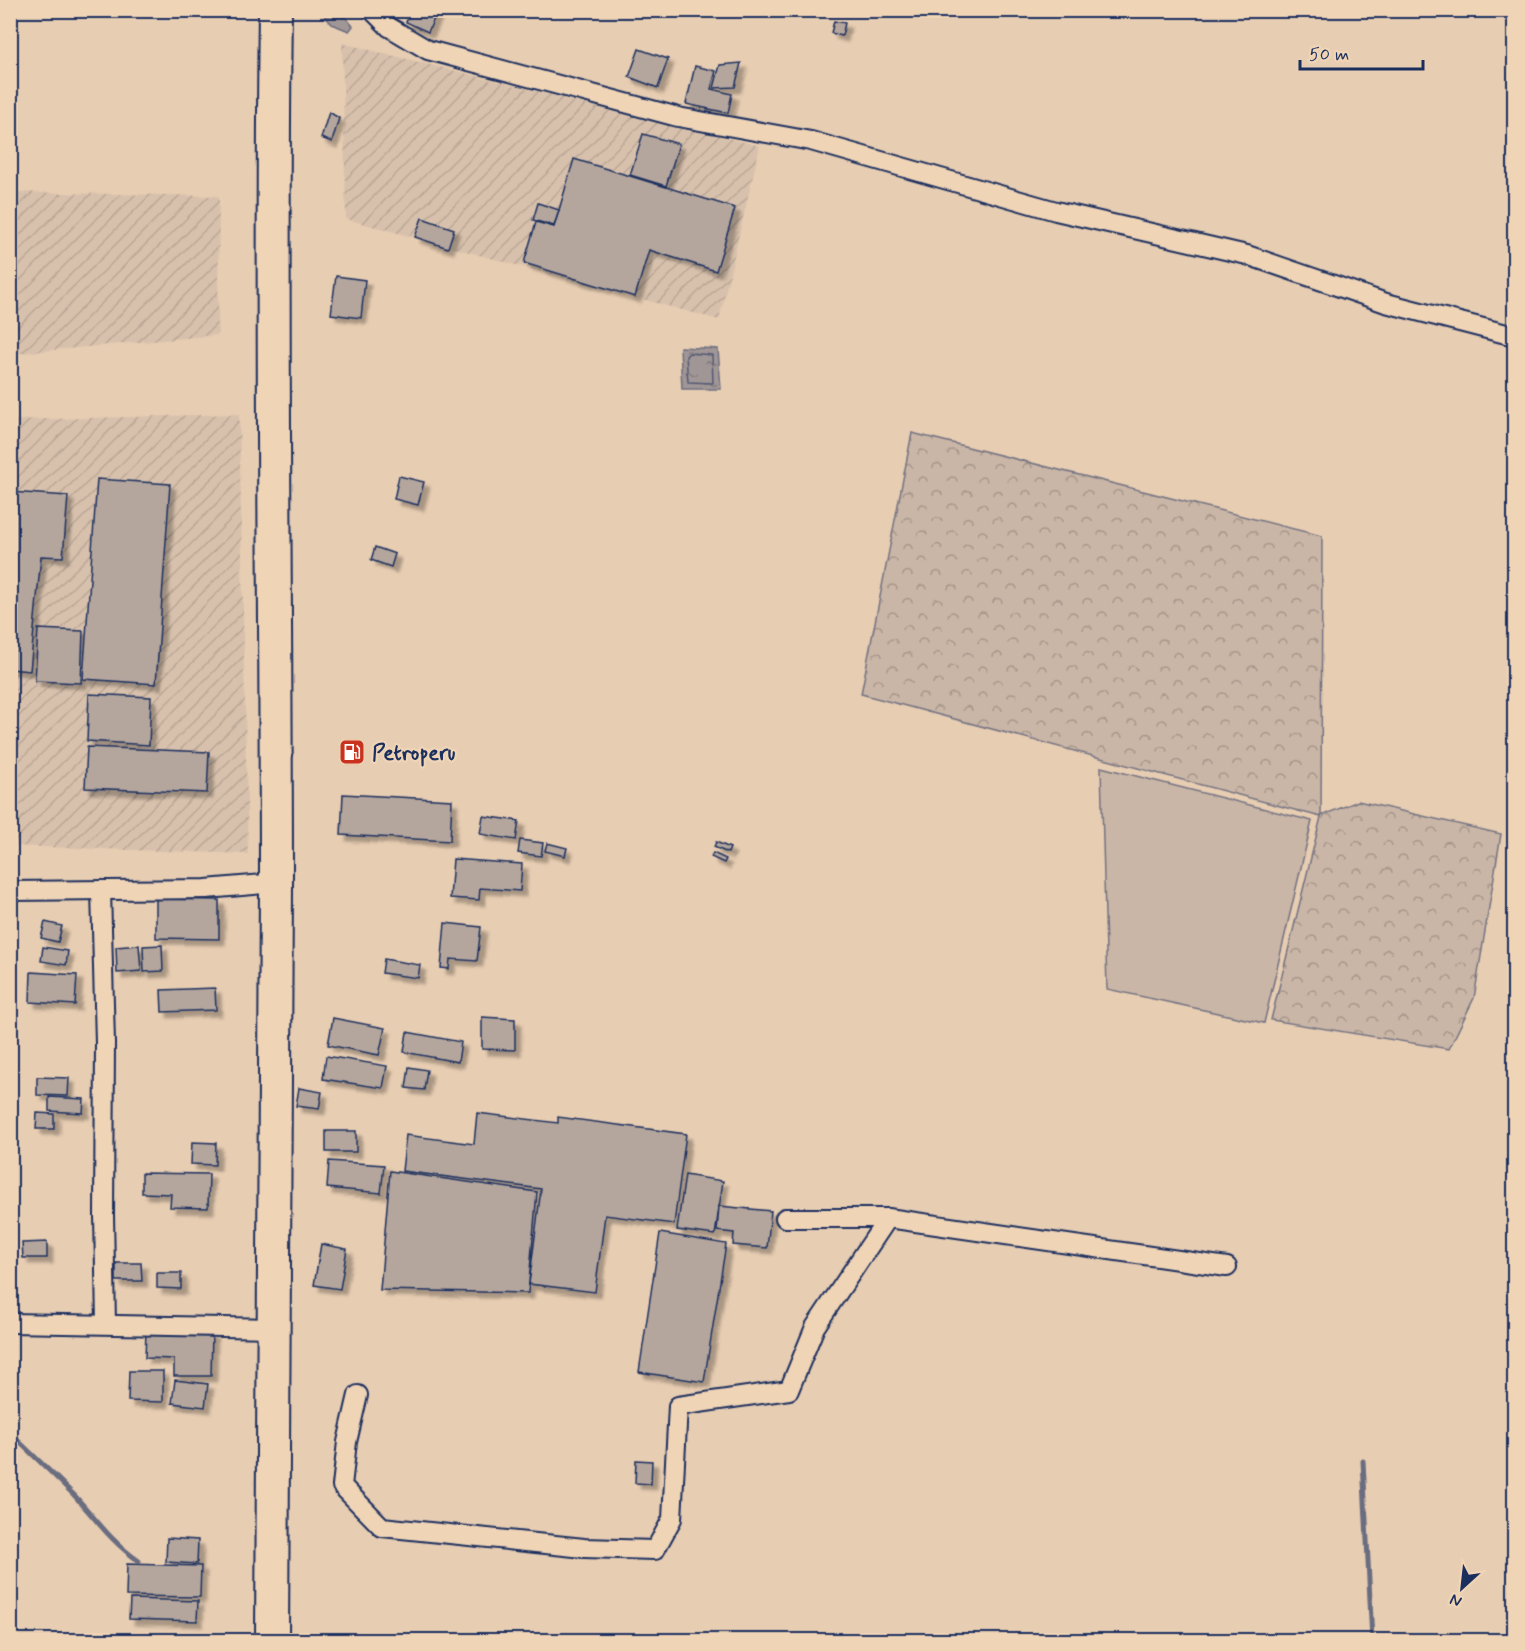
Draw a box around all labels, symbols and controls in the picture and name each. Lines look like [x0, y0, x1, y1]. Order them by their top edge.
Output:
scale bar [1300, 33, 1423, 71]
text: 50 m [1309, 43, 1349, 67]
fuel station icon: Petroperu [337, 737, 367, 767]
place label: Petroperu [372, 740, 456, 768]
north arrow [1432, 1558, 1492, 1618]
text: N [1446, 1588, 1465, 1612]

